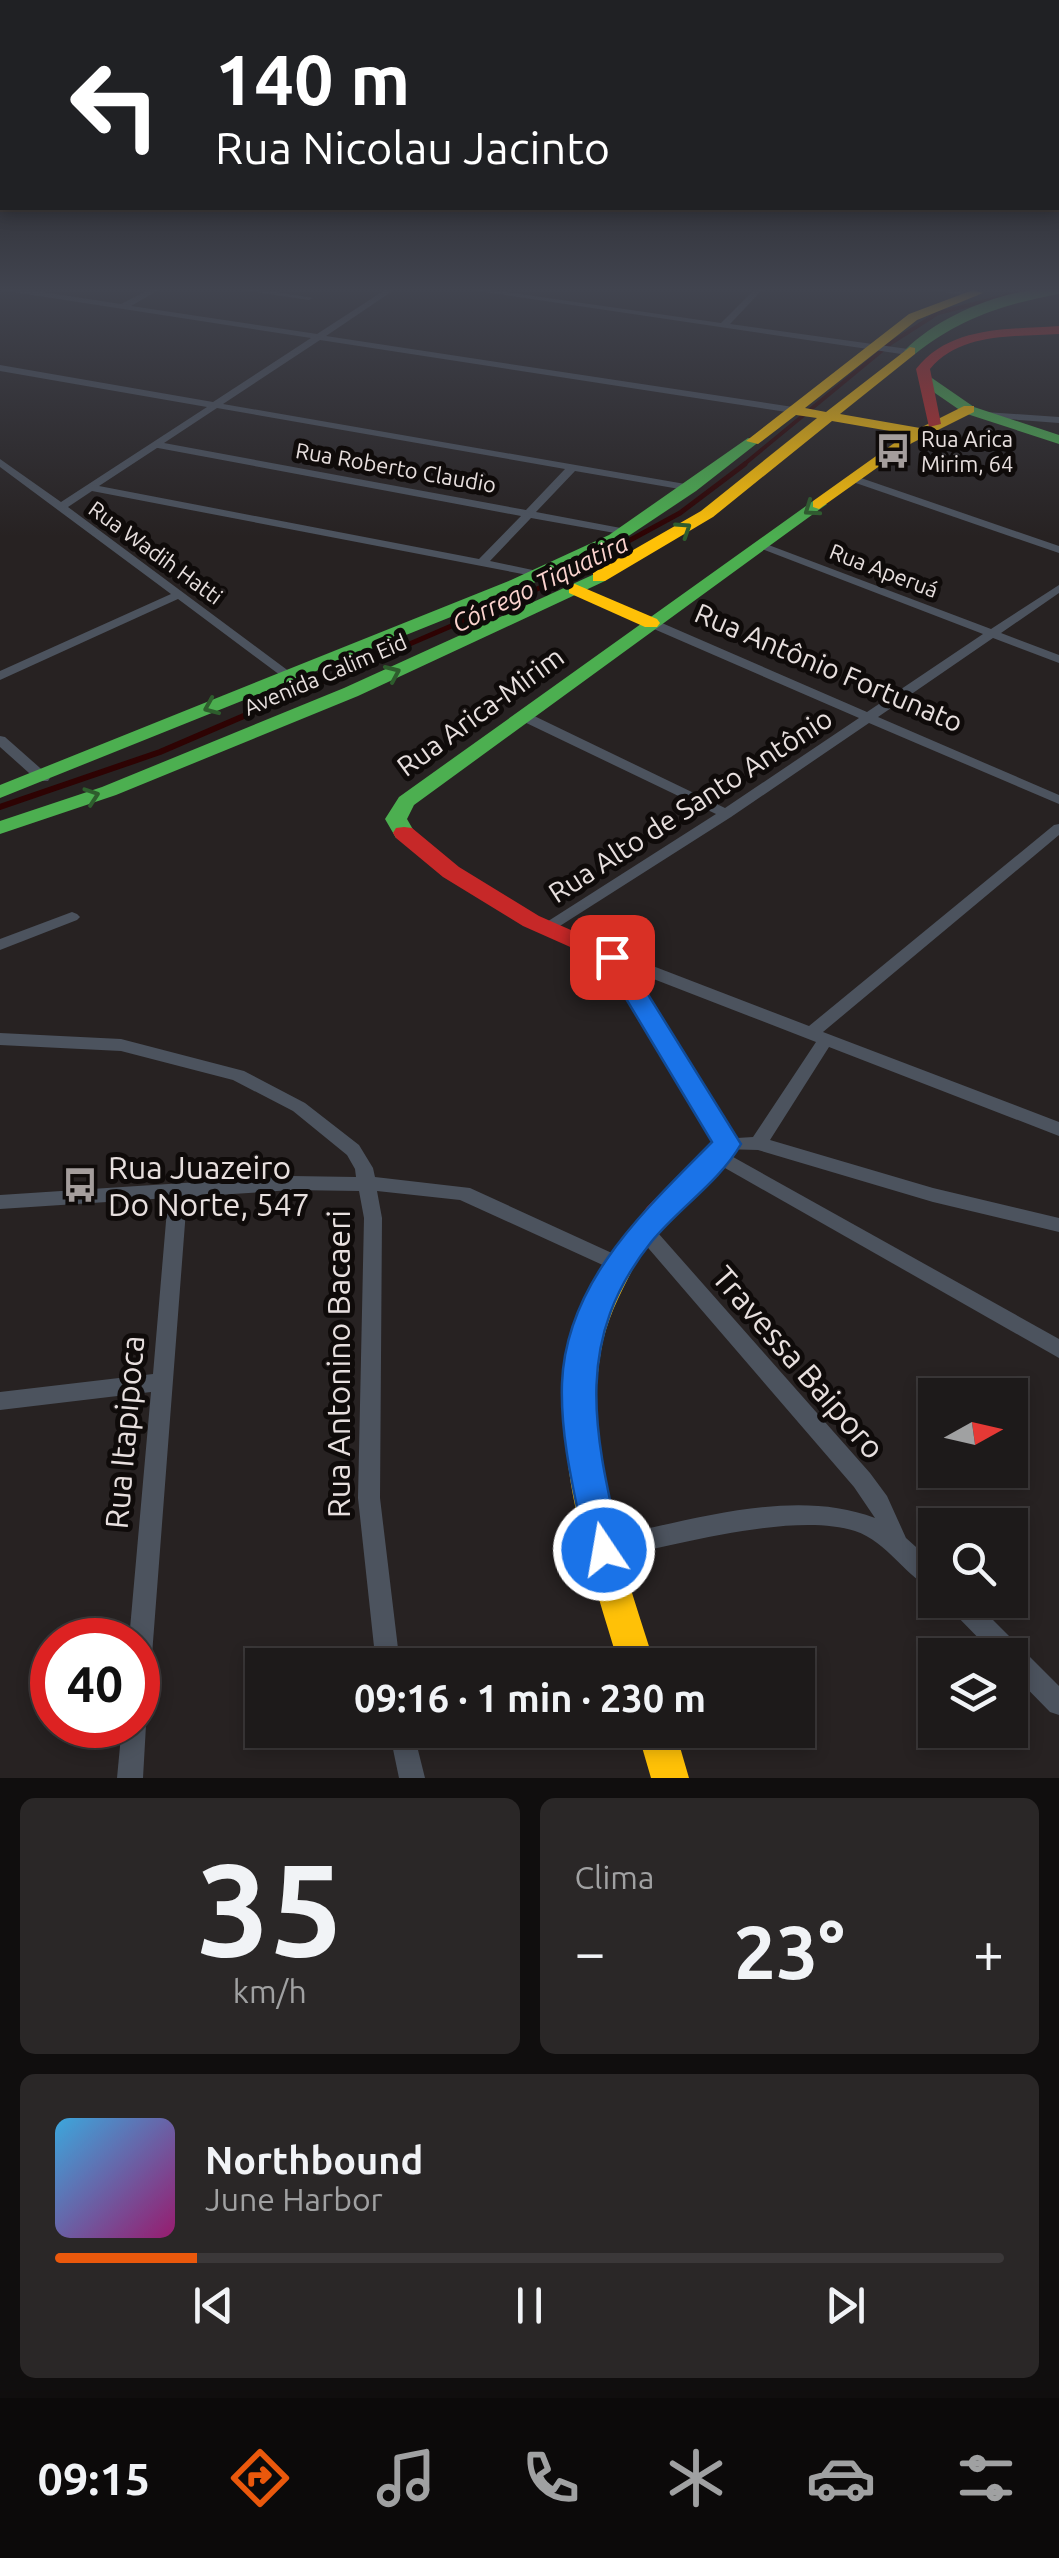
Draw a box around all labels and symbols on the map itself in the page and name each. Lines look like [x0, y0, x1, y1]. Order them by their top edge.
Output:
place label: Rua Arica Mirim, 64 [921, 426, 1013, 476]
bus stop icon: Rua Arica Mirim, 64 [874, 432, 912, 470]
street label: Rua Roberto Claudio [294, 437, 498, 497]
street label: Rua Wadih Hatti [84, 495, 228, 609]
one-way arrow [804, 497, 823, 515]
one-way arrow [673, 522, 691, 541]
water label: Córrego Tiquatira [448, 528, 632, 638]
street label: Rua Aperuá [826, 538, 942, 602]
street label: Rua Antônio Fortunato [691, 597, 967, 737]
street label: Avenida Calim Eid [240, 628, 410, 720]
street label: Rua Arica-Mirim [391, 640, 569, 782]
one-way arrow [383, 666, 401, 686]
one-way arrow [203, 696, 221, 716]
street label: Rua Alto de Santo Antônio [543, 702, 837, 908]
one-way arrow [83, 788, 100, 808]
pin [570, 915, 655, 1000]
place label: Rua Juazeiro Do Norte, 547 [108, 1149, 310, 1222]
bus stop icon: Rua Juazeiro Do Norte, 547 [61, 1166, 99, 1204]
street label: Rua Antonino Bacaeri [320, 1210, 356, 1518]
street label: Travessa Baiporo [706, 1259, 892, 1465]
street label: Rua Itapipoca [98, 1334, 150, 1530]
north arrow [918, 1378, 1028, 1488]
position arrow [552, 1498, 656, 1602]
speed limit sign: 40 [30, 1618, 160, 1748]

